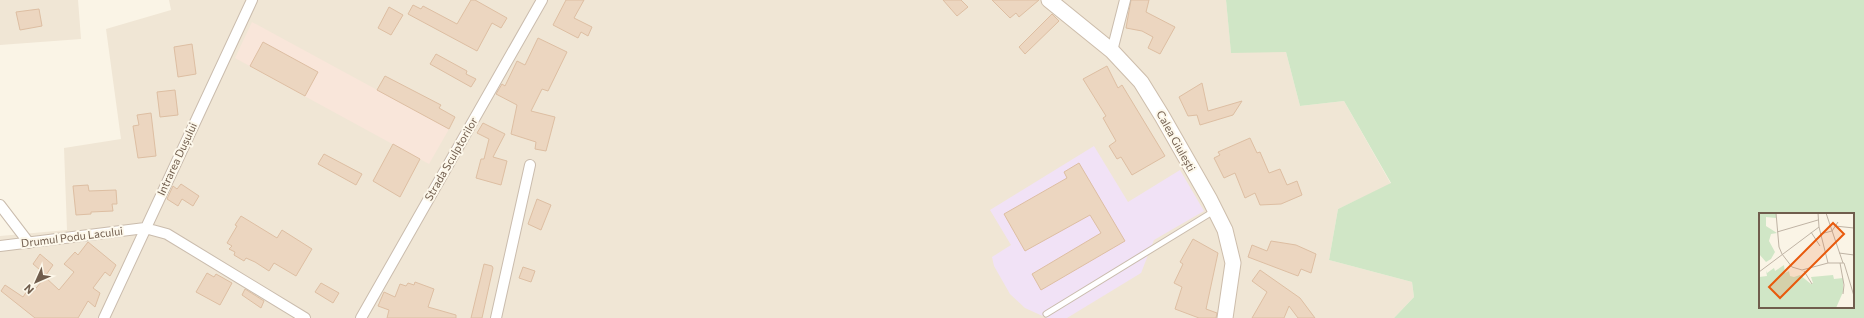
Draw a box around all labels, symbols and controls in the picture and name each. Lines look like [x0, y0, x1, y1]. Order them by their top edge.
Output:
street label: Calea Giulești [1153, 108, 1199, 174]
street label: Strada Sculptorilor [421, 114, 480, 203]
street label: Intrarea Dușului [154, 120, 200, 198]
inset map [1759, 213, 1854, 308]
street label: Drumul Podu Lacului [20, 224, 124, 249]
north arrow [16, 262, 56, 302]
text: N [21, 282, 36, 297]

